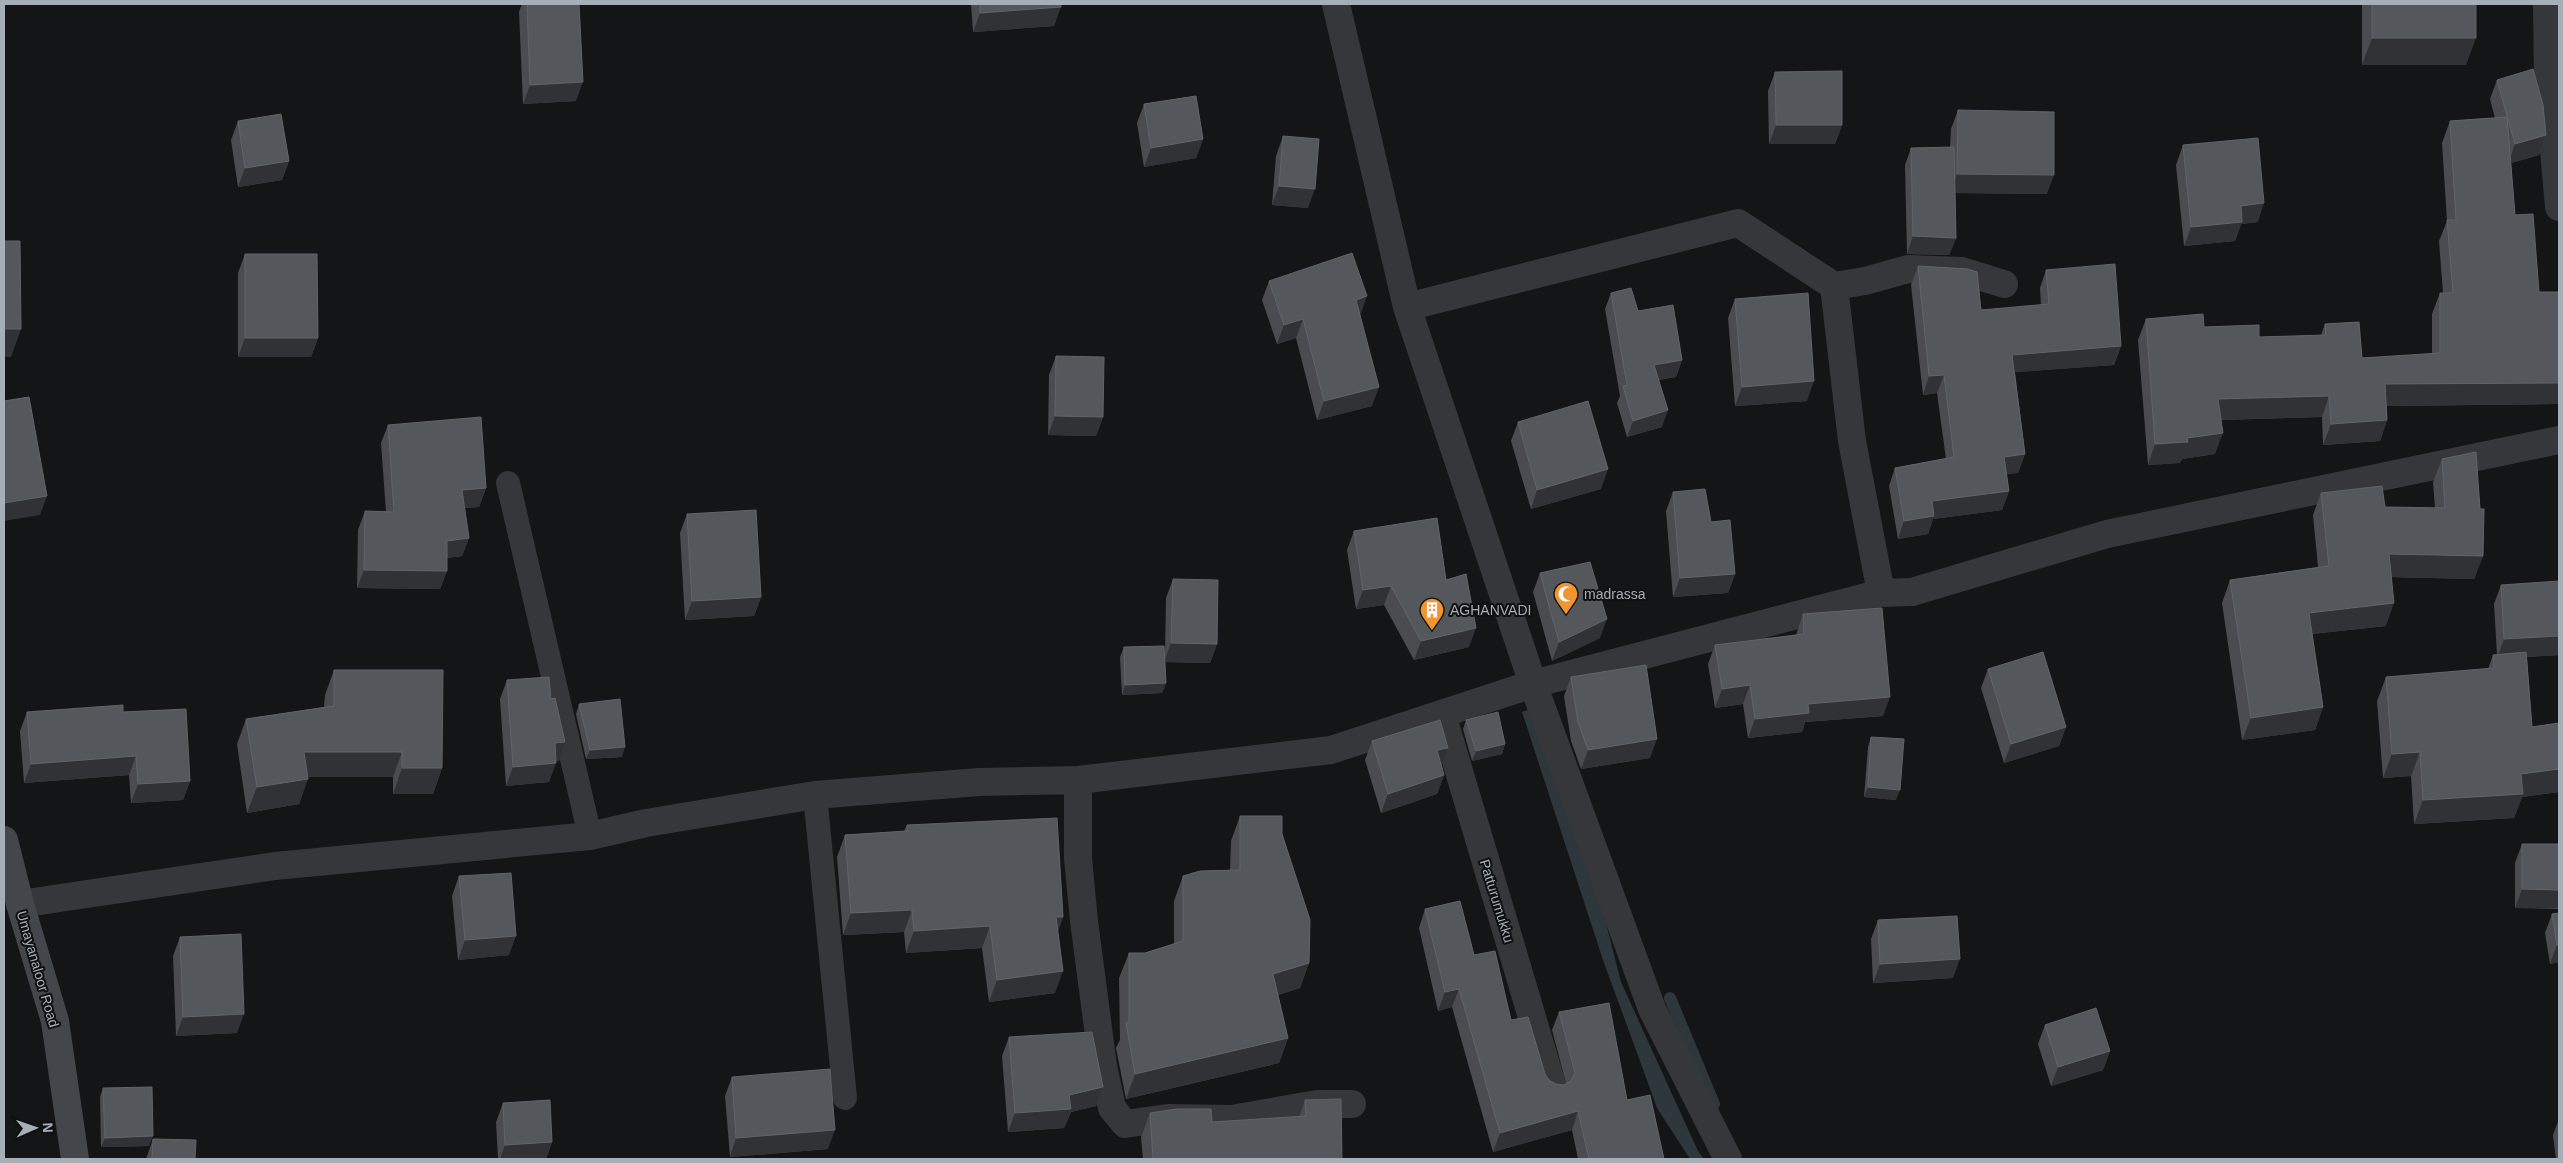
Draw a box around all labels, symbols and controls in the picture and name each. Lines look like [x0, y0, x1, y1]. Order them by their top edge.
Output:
mosque icon: madrassa [1553, 581, 1579, 615]
place label: madrassa [1584, 586, 1646, 602]
building icon: AGHANVADI [1419, 597, 1445, 631]
place label: AGHANVADI [1450, 602, 1531, 618]
street label: Patturumukku [1477, 857, 1517, 945]
street label: Umayanaloor Road [14, 909, 62, 1029]
north arrow [10, 1103, 60, 1153]
text: N [40, 1122, 56, 1133]

